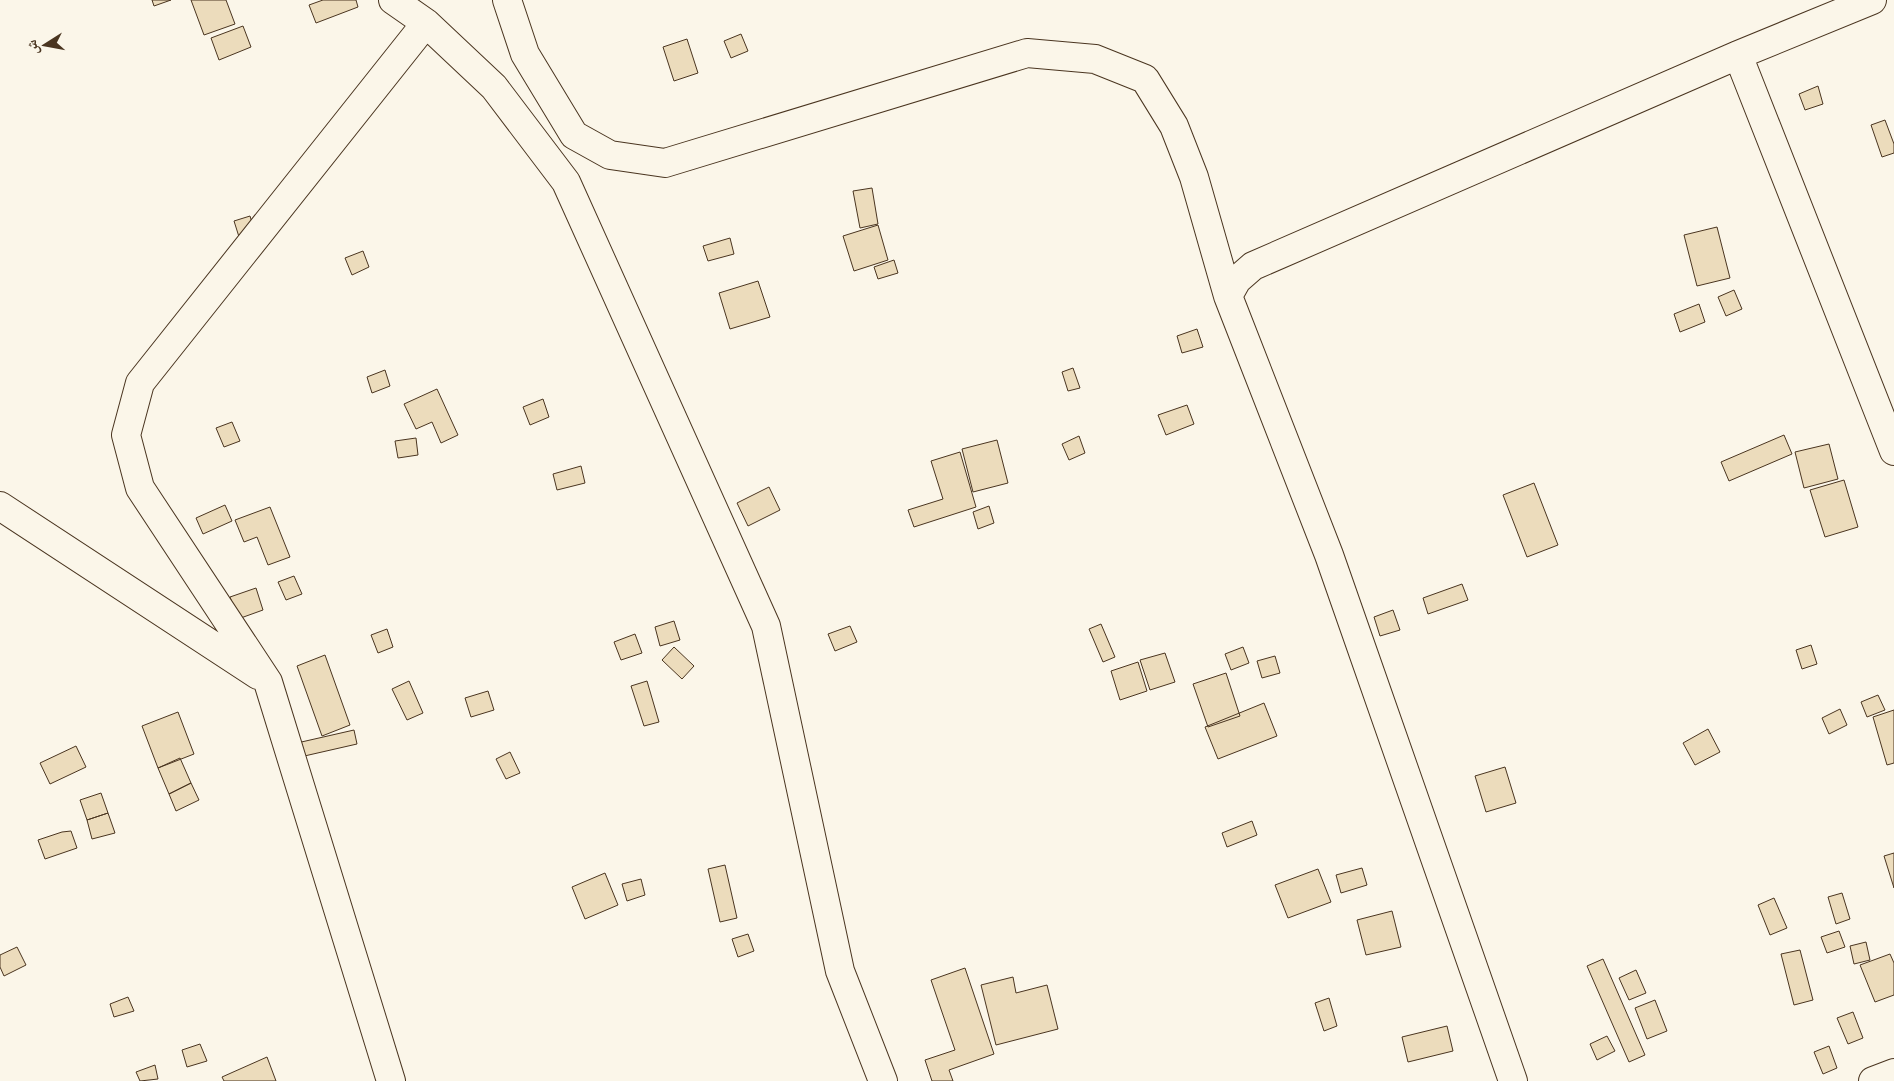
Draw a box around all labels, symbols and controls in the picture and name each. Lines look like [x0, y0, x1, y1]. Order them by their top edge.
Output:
north arrow [20, 20, 70, 70]
text: ش [22, 38, 42, 56]

